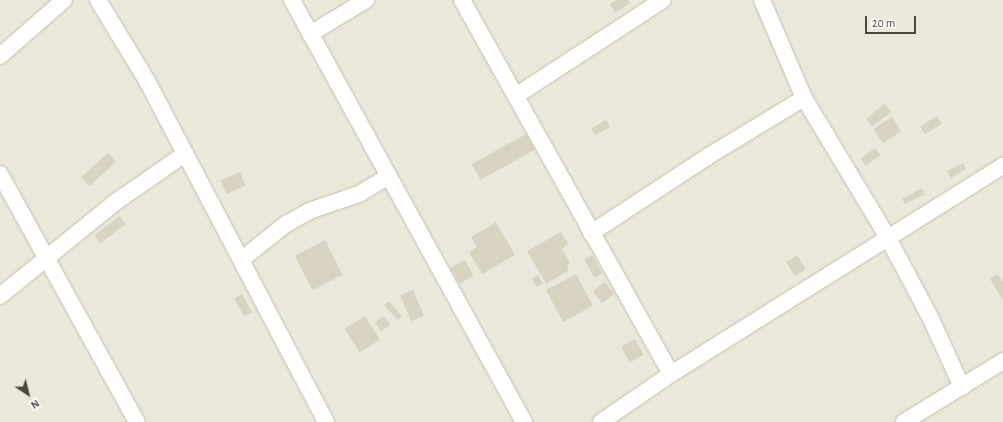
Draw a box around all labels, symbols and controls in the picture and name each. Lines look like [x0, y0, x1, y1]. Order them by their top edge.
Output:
scale bar [867, 8, 918, 34]
text: 20 m [872, 17, 895, 29]
north arrow [8, 374, 48, 414]
text: N [29, 398, 41, 411]

